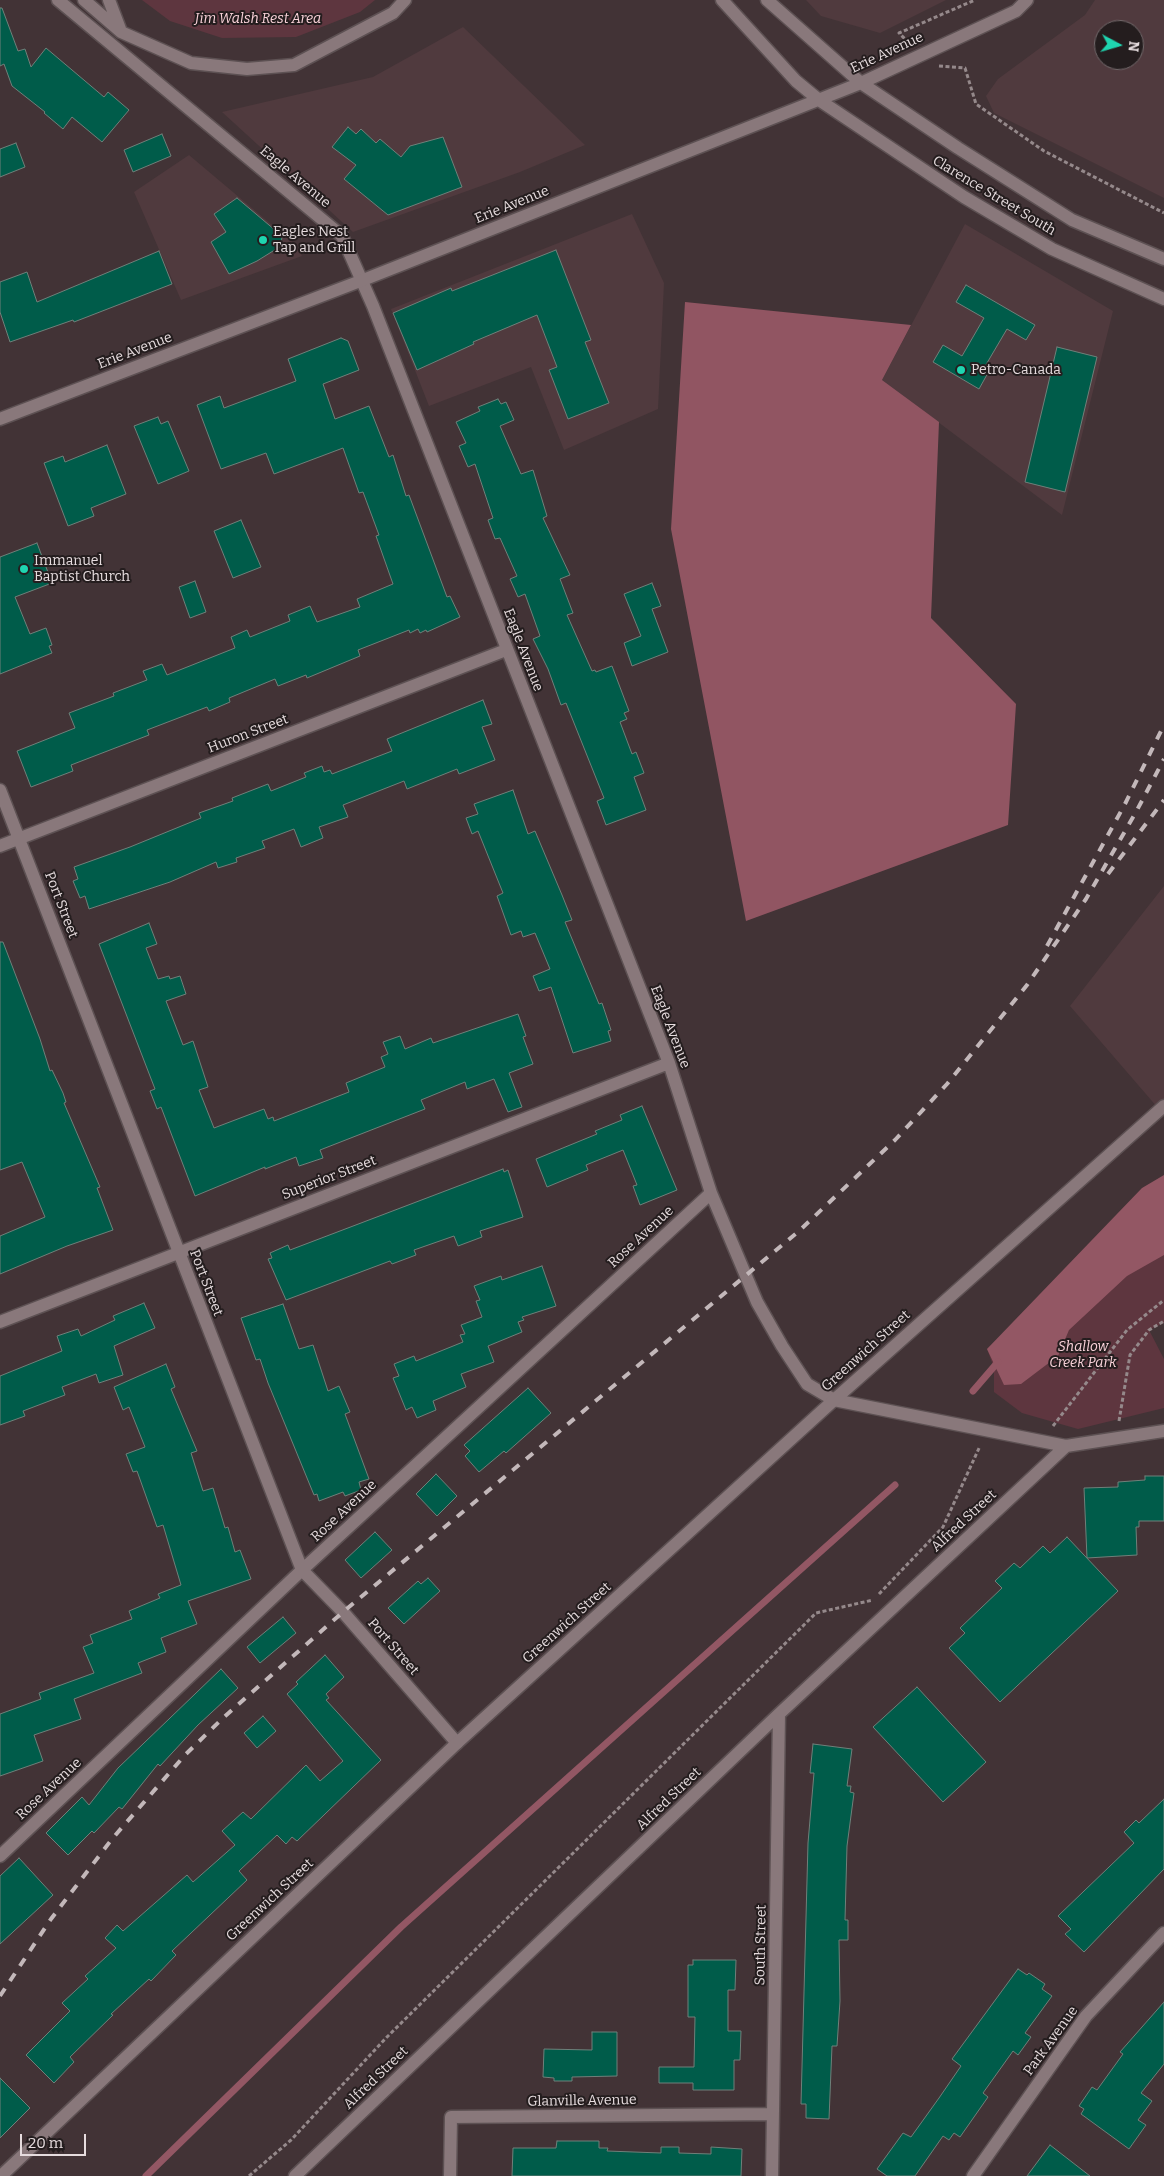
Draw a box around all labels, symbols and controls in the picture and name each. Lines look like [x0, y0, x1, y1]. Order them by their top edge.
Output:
park label: Jim Walsh Rest Area [195, 11, 321, 27]
north arrow [1094, 20, 1144, 70]
street label: Erie Avenue [848, 29, 926, 77]
text: N [1124, 40, 1142, 53]
street label: Eagle Avenue [256, 142, 334, 212]
street label: Clarence Street South [929, 153, 1059, 239]
street label: Erie Avenue [473, 183, 551, 227]
place label: Eagles Nest Tap and Grill [273, 224, 355, 256]
marker: Eagles Nest Tap and Grill [257, 234, 269, 246]
street label: Erie Avenue [95, 329, 175, 373]
place label: Petro-Canada [971, 362, 1061, 378]
marker: Petro-Canada [955, 364, 967, 376]
place label: Immanuel Baptist Church [34, 553, 130, 586]
marker: Immanuel Baptist Church [18, 563, 30, 575]
street label: Eagle Avenue [499, 606, 547, 694]
street label: Huron Street [205, 711, 291, 757]
street label: Port Street [41, 869, 81, 941]
street label: Eagle Avenue [646, 983, 694, 1071]
street label: Superior Street [280, 1152, 378, 1204]
street label: Rose Avenue [605, 1202, 677, 1272]
street label: Port Street [186, 1247, 226, 1319]
street label: Greenwich Street [818, 1307, 914, 1395]
park label: Shallow Creek Park [1049, 1339, 1117, 1371]
street label: Rose Avenue [308, 1476, 380, 1546]
street label: Alfred Street [928, 1487, 1000, 1555]
street label: Greenwich Street [519, 1579, 615, 1667]
street label: Port Street [364, 1615, 422, 1679]
street label: Rose Avenue [13, 1754, 85, 1824]
street label: Alfred Street [633, 1764, 705, 1834]
street label: Greenwich Street [223, 1855, 317, 1945]
street label: South Street [752, 1904, 770, 1986]
street label: Park Avenue [1020, 2003, 1082, 2079]
street label: Alfred Street [340, 2043, 412, 2113]
street label: Glanville Avenue [527, 2092, 637, 2110]
scale bar [22, 2124, 89, 2156]
text: 20 m [28, 2134, 63, 2152]

